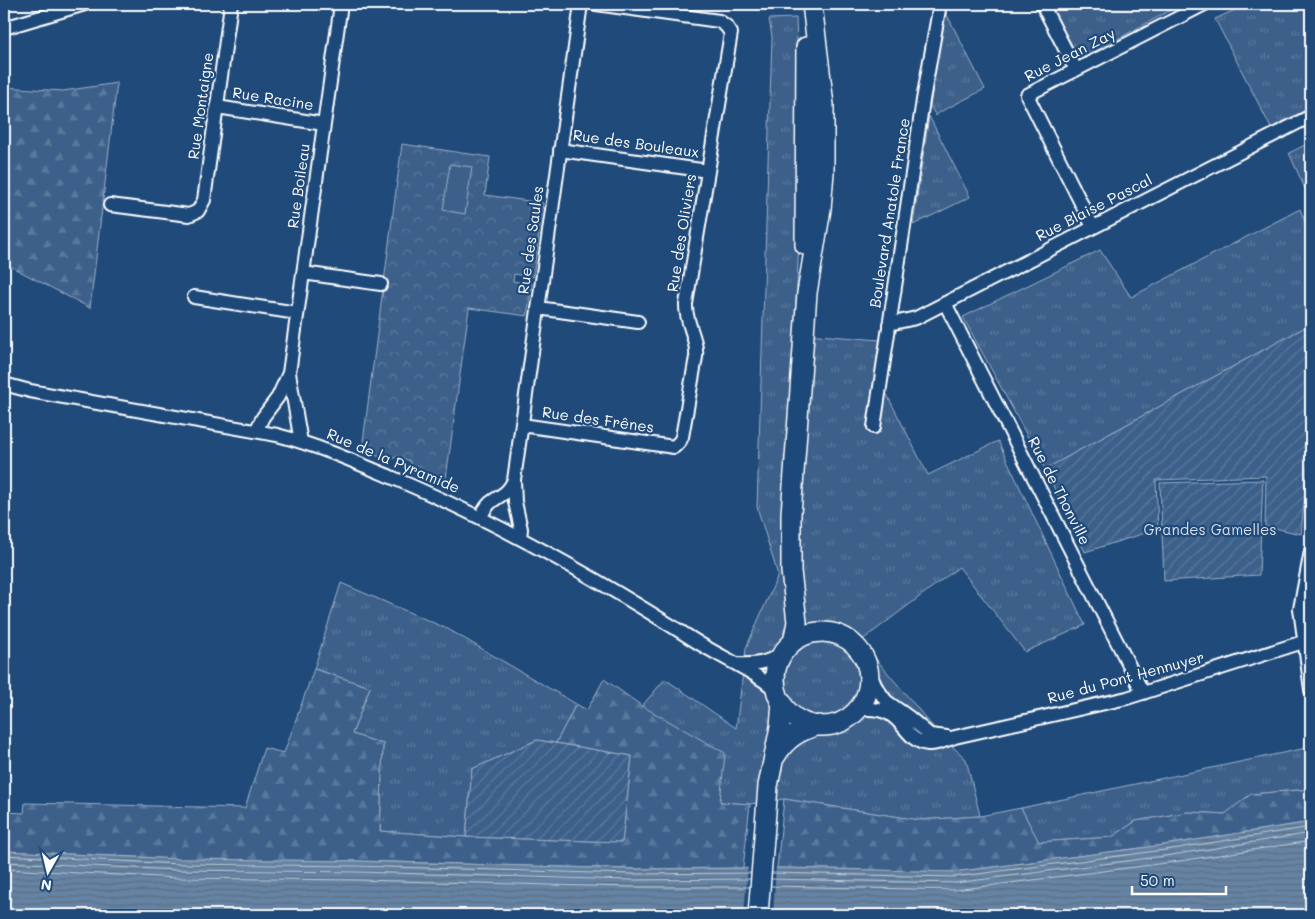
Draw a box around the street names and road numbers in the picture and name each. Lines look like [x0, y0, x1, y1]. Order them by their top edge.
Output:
street label: Rue Jean Zay [1021, 23, 1118, 86]
street label: Rue Montaigne [183, 51, 217, 161]
street label: Rue Racine [231, 82, 315, 114]
street label: Boulevard Anatole France [864, 117, 914, 309]
street label: Rue des Bouleaux [572, 124, 701, 162]
street label: Rue Boileau [282, 142, 314, 229]
street label: Rue Blaise Pascal [1032, 169, 1155, 245]
street label: Rue des Oliviers [662, 172, 700, 293]
street label: Rue des Saules [513, 184, 548, 295]
street label: Rue des Frênes [541, 401, 655, 437]
street label: Rue de la Pyramide [324, 423, 463, 497]
street label: Rue de Thonville [1024, 433, 1096, 548]
street label: Rue du Pont Hennuyer [1045, 646, 1206, 708]

